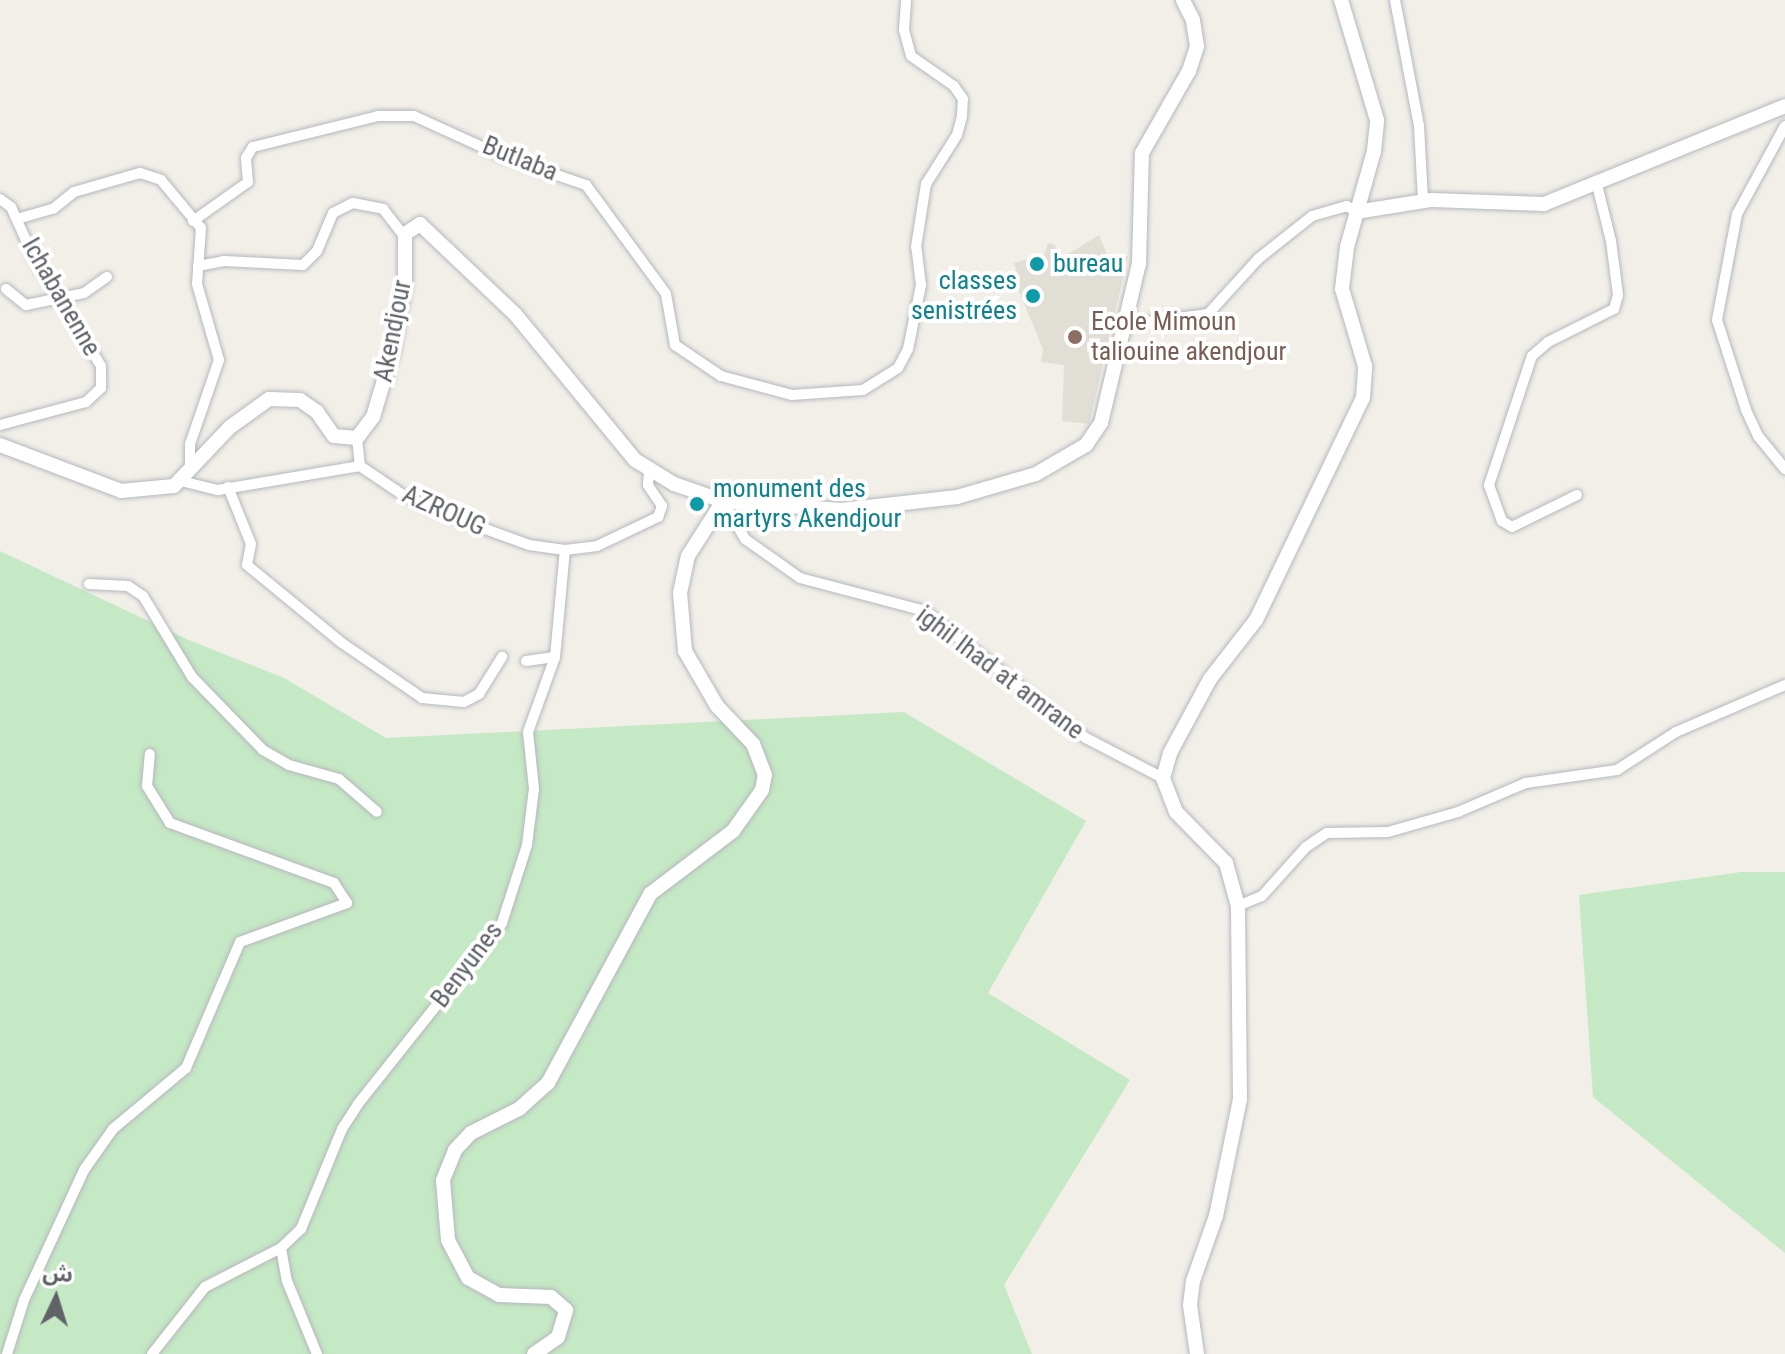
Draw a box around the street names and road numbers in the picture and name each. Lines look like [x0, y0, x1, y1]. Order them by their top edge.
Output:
street label: Butlaba [478, 130, 562, 188]
street label: Ichabanenne [15, 232, 107, 362]
street label: Akendjour [368, 277, 418, 385]
street label: AZROUG [397, 479, 491, 543]
street label: ighil lhad at amrane [910, 600, 1090, 746]
street label: Benyunes [425, 916, 509, 1014]

